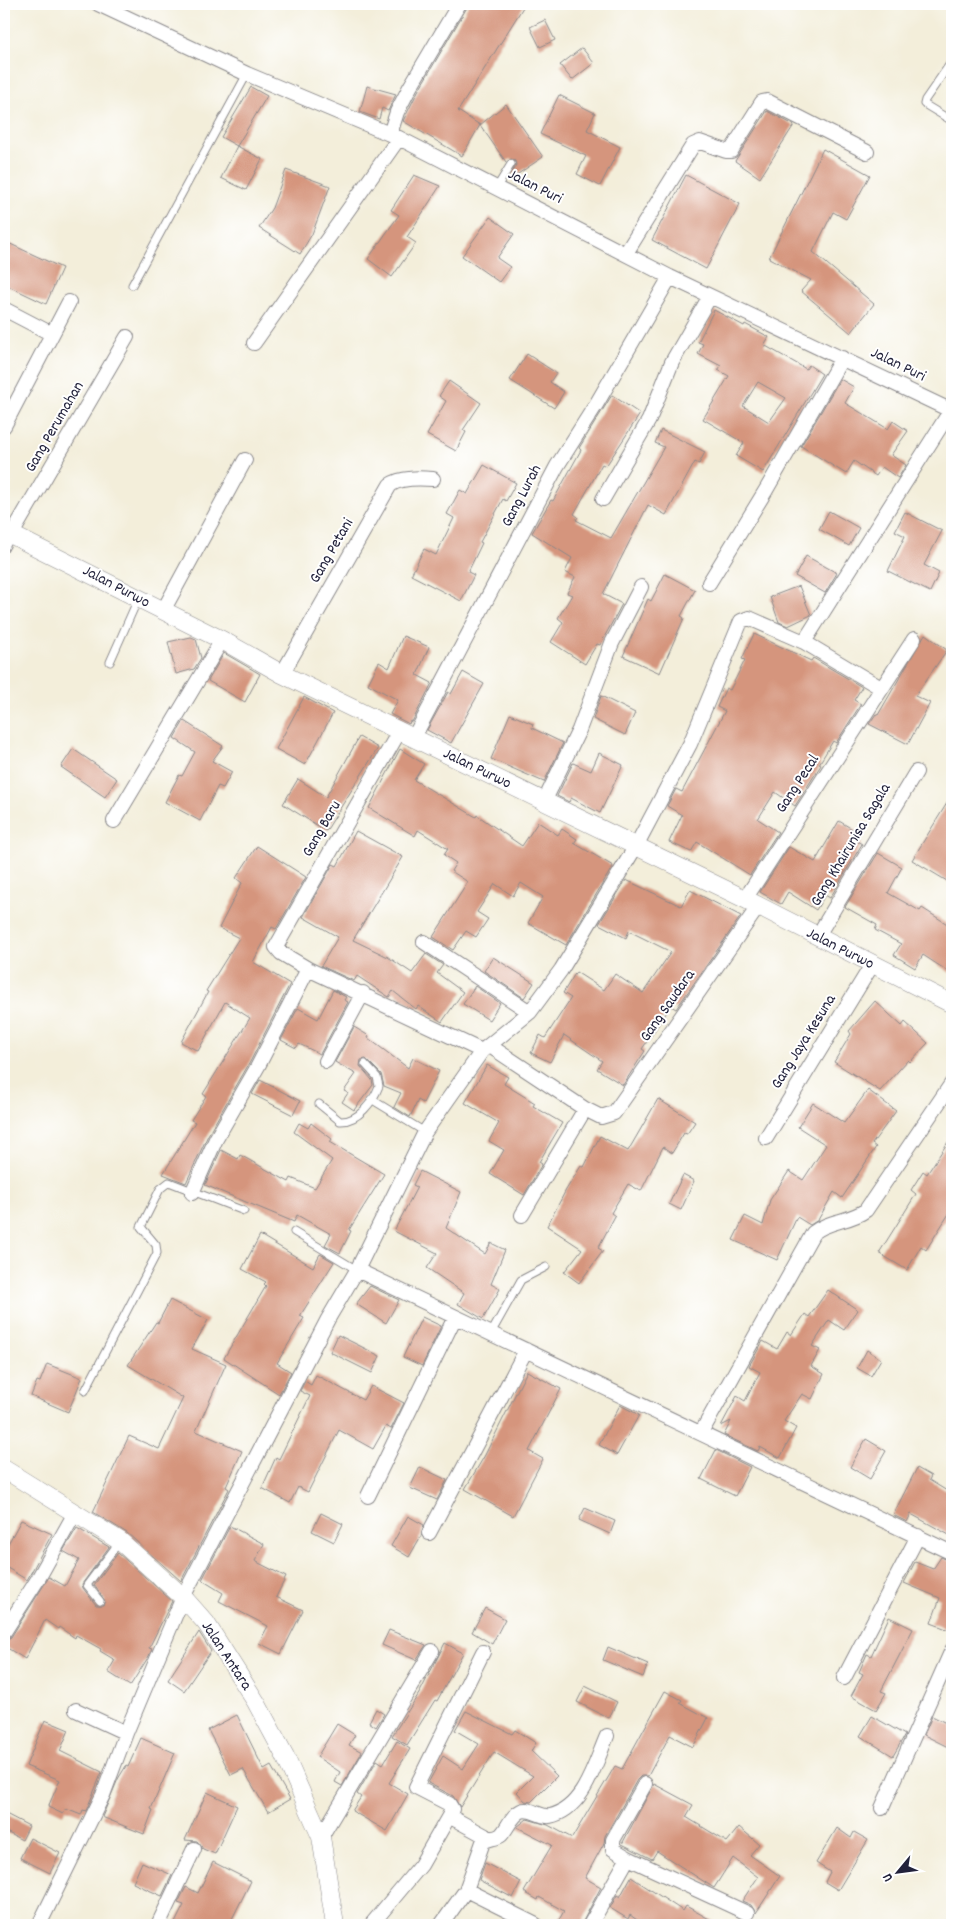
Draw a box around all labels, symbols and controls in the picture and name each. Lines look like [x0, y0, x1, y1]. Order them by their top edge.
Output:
street label: Jalan Puri [504, 163, 566, 211]
street label: Jalan Puri [867, 342, 929, 388]
street label: Gang Perumahan [20, 377, 90, 477]
street label: Gang Lurah [496, 461, 548, 531]
street label: Gang Petani [304, 514, 360, 588]
street label: Jalan Purwo [78, 560, 154, 614]
street label: Jalan Purwo [439, 743, 515, 795]
street label: Gang Pecal [770, 750, 826, 818]
street label: Gang Khairunisa Sagala [805, 779, 897, 911]
street label: Gang Baru [297, 797, 347, 861]
street label: Jalan Purwo [802, 922, 878, 976]
street label: Gang Saudara [635, 965, 702, 1047]
street label: Gang Jaya Kesuna [766, 990, 843, 1094]
street label: Jalan Antara [195, 1617, 257, 1696]
north arrow [874, 1846, 924, 1896]
text: U [878, 1869, 899, 1885]

